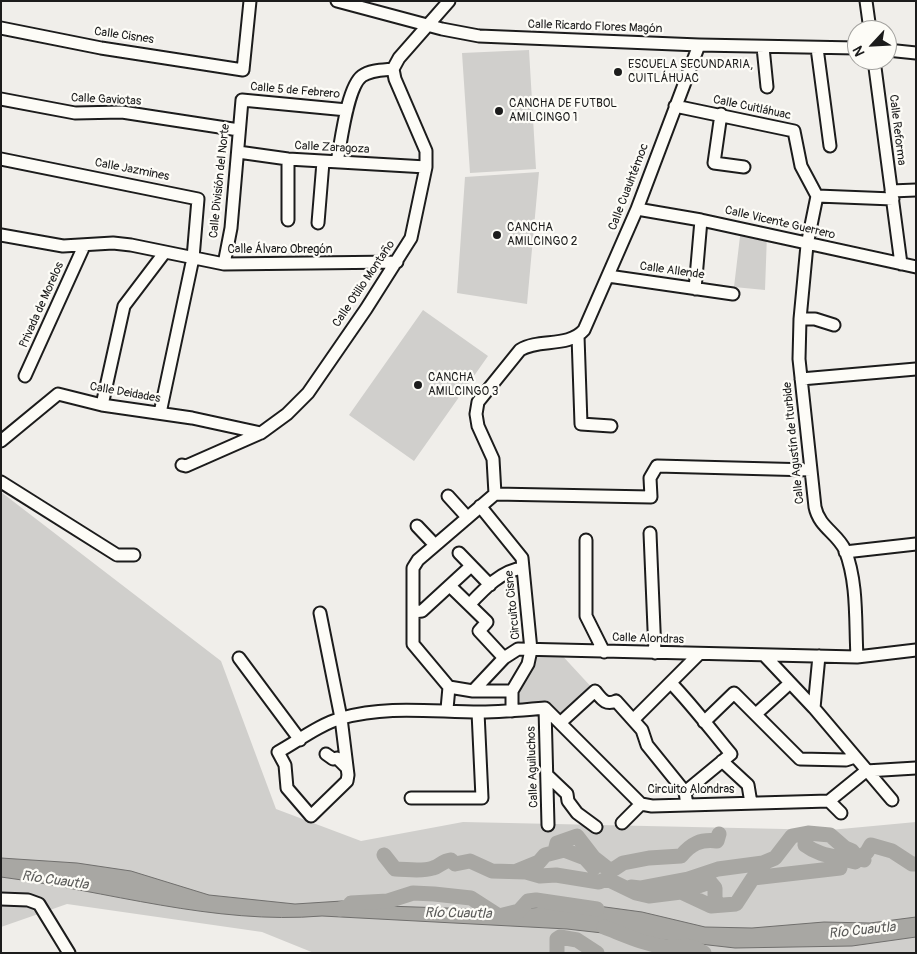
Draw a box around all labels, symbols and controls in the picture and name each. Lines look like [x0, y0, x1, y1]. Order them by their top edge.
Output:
street label: Calle Ricardo Flores Magón [527, 17, 663, 37]
north arrow [847, 20, 897, 70]
street label: Calle Cisnes [93, 25, 155, 47]
text: N [849, 43, 869, 59]
place label: ESCUELA SECUNDARIA, CUITLÁHUAC [628, 58, 753, 86]
marker: ESCUELA SECUNDARIA, CUITLÁHUAC [612, 66, 624, 78]
street label: Calle 5 de Febrero [250, 80, 340, 102]
street label: Calle Gaviotas [70, 91, 142, 109]
street label: Calle Cuitláhuac [712, 93, 792, 123]
street label: Calle Reforma [886, 94, 908, 166]
place label: CANCHA DE FUTBOL AMILCINGO 1 [509, 97, 617, 125]
marker: CANCHA DE FUTBOL AMILCINGO 1 [493, 105, 505, 117]
street label: Calle División del Norte [207, 123, 233, 239]
street label: Calle Zaragoza [294, 139, 370, 157]
street label: Calle Cuauhtémoc [606, 141, 652, 233]
street label: Calle Jazmines [94, 156, 170, 184]
street label: Calle Vicente Guerrero [723, 203, 837, 243]
place label: CANCHA AMILCINGO 2 [507, 221, 577, 249]
marker: CANCHA AMILCINGO 2 [491, 229, 503, 241]
street label: Calle Otilio Montaño [330, 238, 398, 330]
street label: Calle Álvaro Obregón [227, 243, 333, 257]
street label: Calle Allende [639, 259, 705, 283]
street label: Privada de Morelos [17, 260, 67, 350]
place label: CANCHA AMILCINGO 3 [428, 371, 498, 399]
marker: CANCHA AMILCINGO 3 [412, 379, 424, 391]
street label: Calle Deidades [89, 380, 161, 406]
street label: Calle Agustín de Iturbide [780, 381, 808, 505]
street label: Circuito Cisne [502, 570, 524, 640]
street label: Calle Alondras [612, 631, 684, 647]
street label: Calle Aguiluchos [524, 726, 542, 808]
street label: Circuito Alondras [648, 783, 734, 797]
water label: Río Cuautla [21, 868, 89, 894]
water label: Río Cuautla [424, 905, 492, 923]
water label: Río Cuautla [828, 919, 896, 943]

